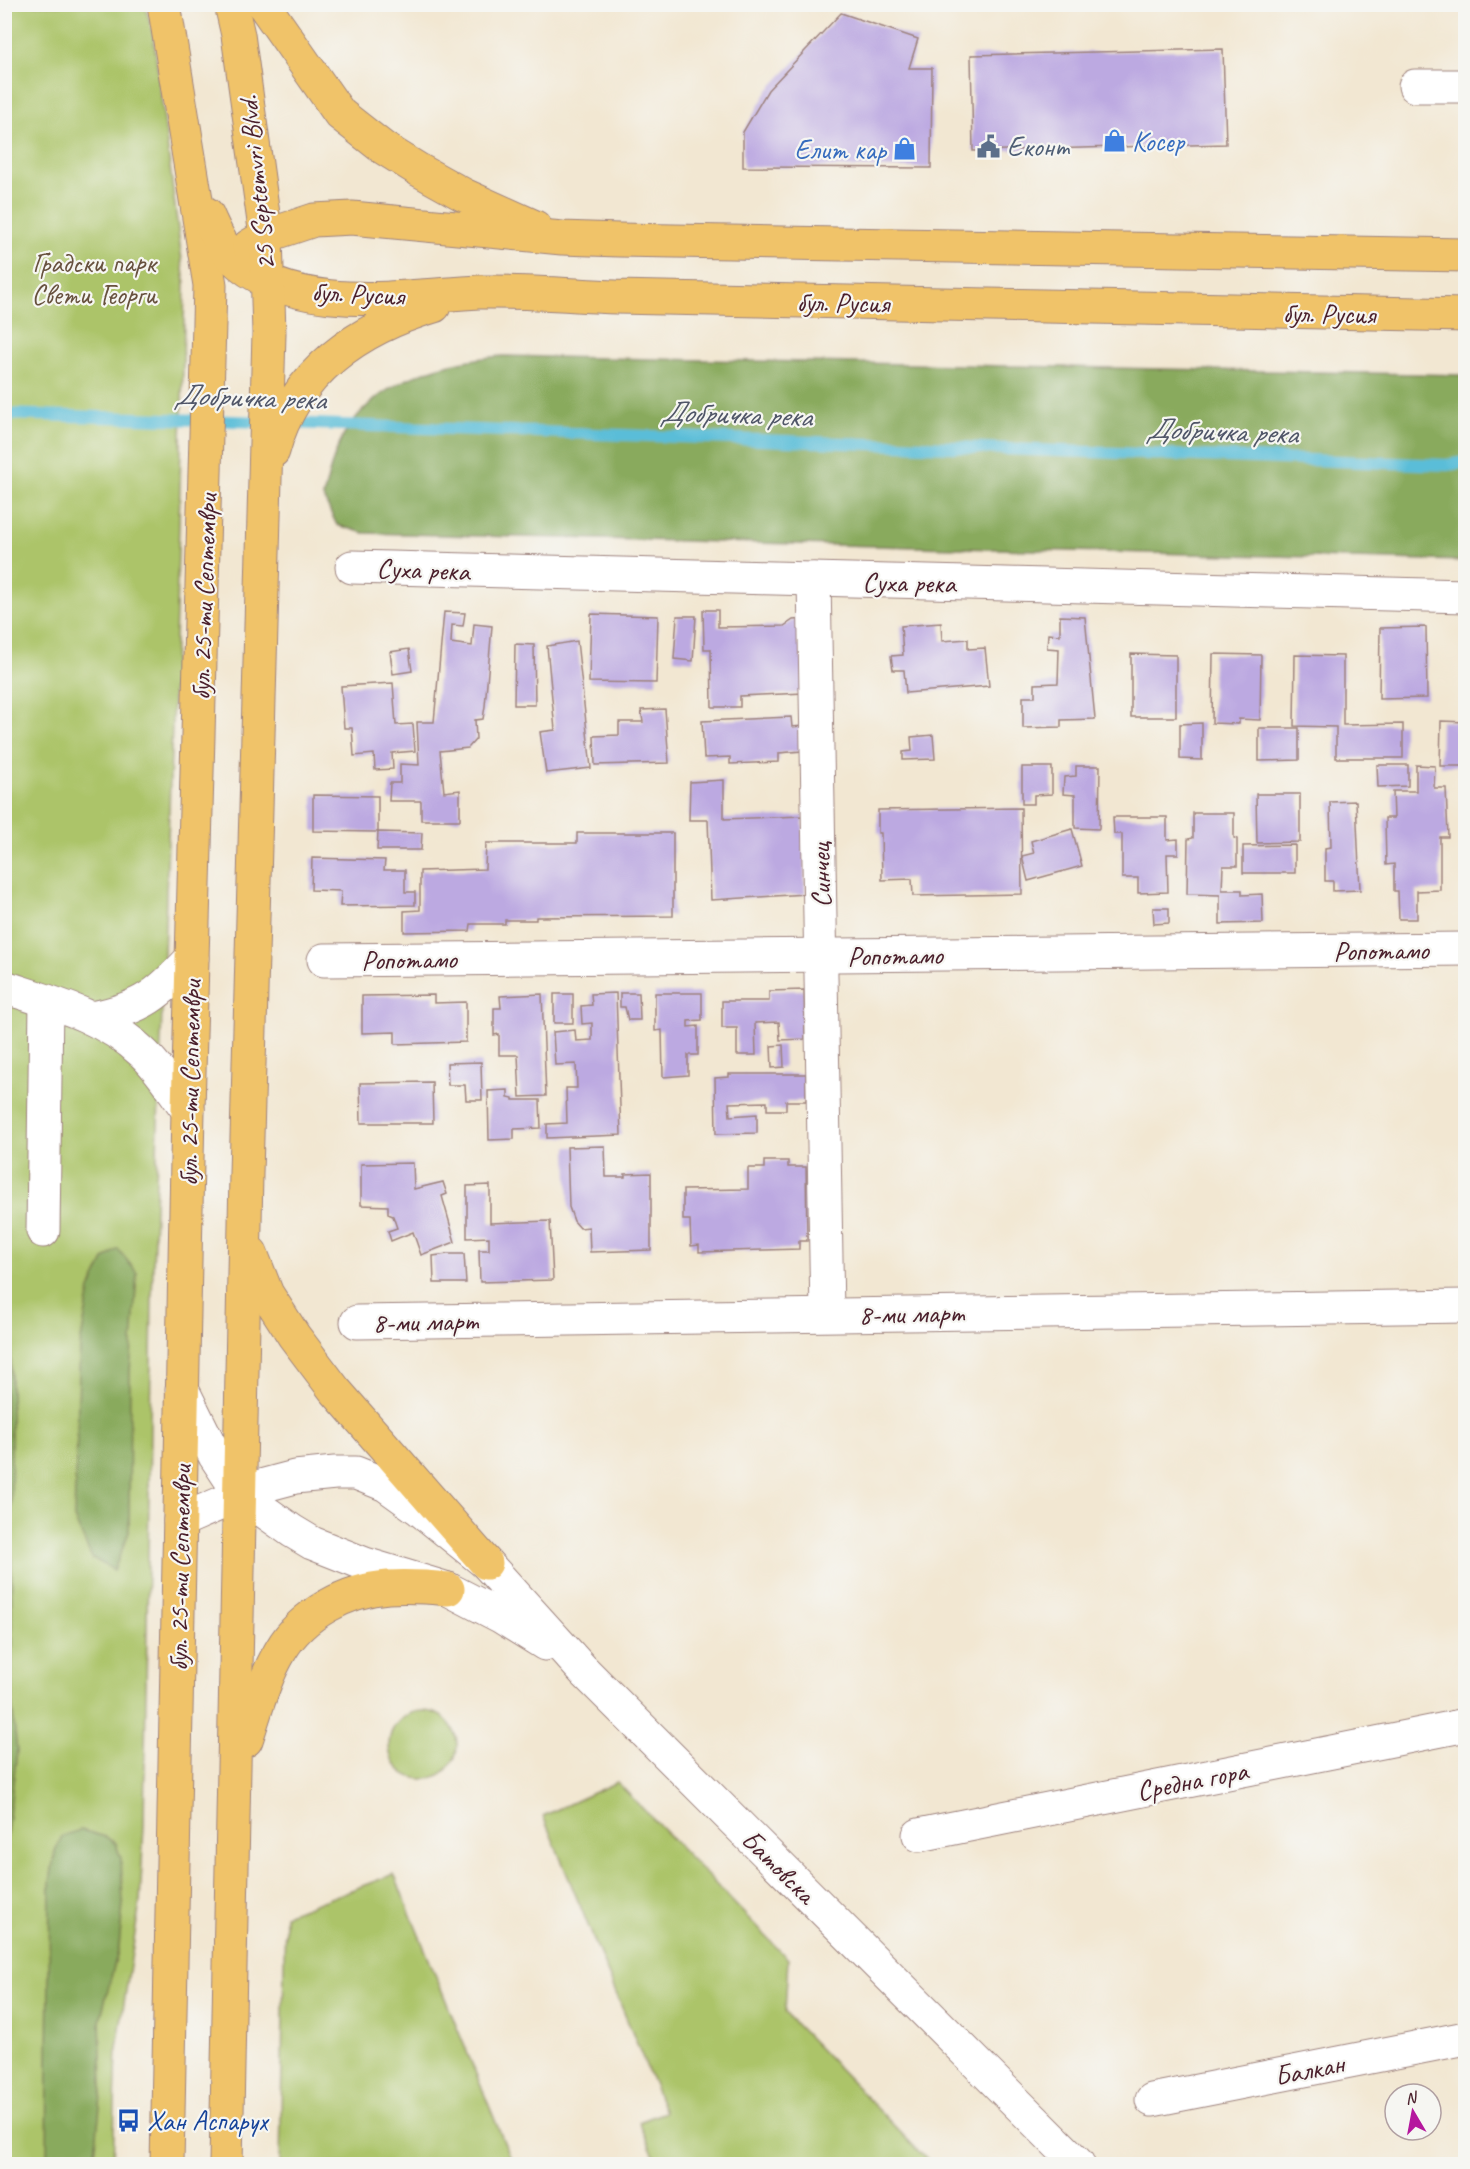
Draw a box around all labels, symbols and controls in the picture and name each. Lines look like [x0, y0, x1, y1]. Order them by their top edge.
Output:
street label: 25 Septemvri Blvd. [230, 94, 283, 272]
place label: Косер [1132, 124, 1185, 159]
shop icon: Косер [1101, 128, 1127, 154]
place label: Еконт [1007, 129, 1071, 164]
place label: Елит кар [794, 132, 887, 167]
public building icon: Еконт [976, 133, 1002, 159]
shop icon: Елит кар [891, 136, 917, 162]
park label: Градски парк Свети Георги [31, 245, 158, 312]
street label: бул. Русия [311, 274, 407, 314]
street label: бул. Русия [796, 284, 892, 321]
street label: бул. Русия [1282, 295, 1378, 332]
water label: Добричка река [173, 375, 329, 419]
water label: Добричка река [659, 392, 815, 436]
water label: Добричка река [1145, 409, 1301, 453]
street label: бул. 25-ти Септември [182, 492, 225, 701]
street label: Суха река [376, 550, 472, 589]
street label: Суха река [862, 564, 958, 601]
street label: Синчец [802, 840, 839, 908]
street label: Ропотамо [1333, 932, 1431, 969]
street label: Ропотамо [847, 937, 945, 974]
street label: Ропотамо [361, 941, 459, 978]
street label: бул. 25-ти Септември [170, 978, 209, 1186]
street label: 8-ми март [858, 1295, 966, 1332]
street label: 8-ми март [372, 1303, 480, 1340]
street label: бул. 25-ти Септември [160, 1463, 199, 1671]
street label: Средна гора [1134, 1752, 1252, 1808]
street label: Батовска [734, 1822, 825, 1913]
street label: Балкан [1271, 2045, 1349, 2093]
north arrow [1383, 2082, 1443, 2142]
text: N [1404, 2087, 1420, 2109]
place label: Хан Аспарух [147, 2103, 270, 2138]
bus stop icon: Хан Аспарух [116, 2107, 142, 2133]

